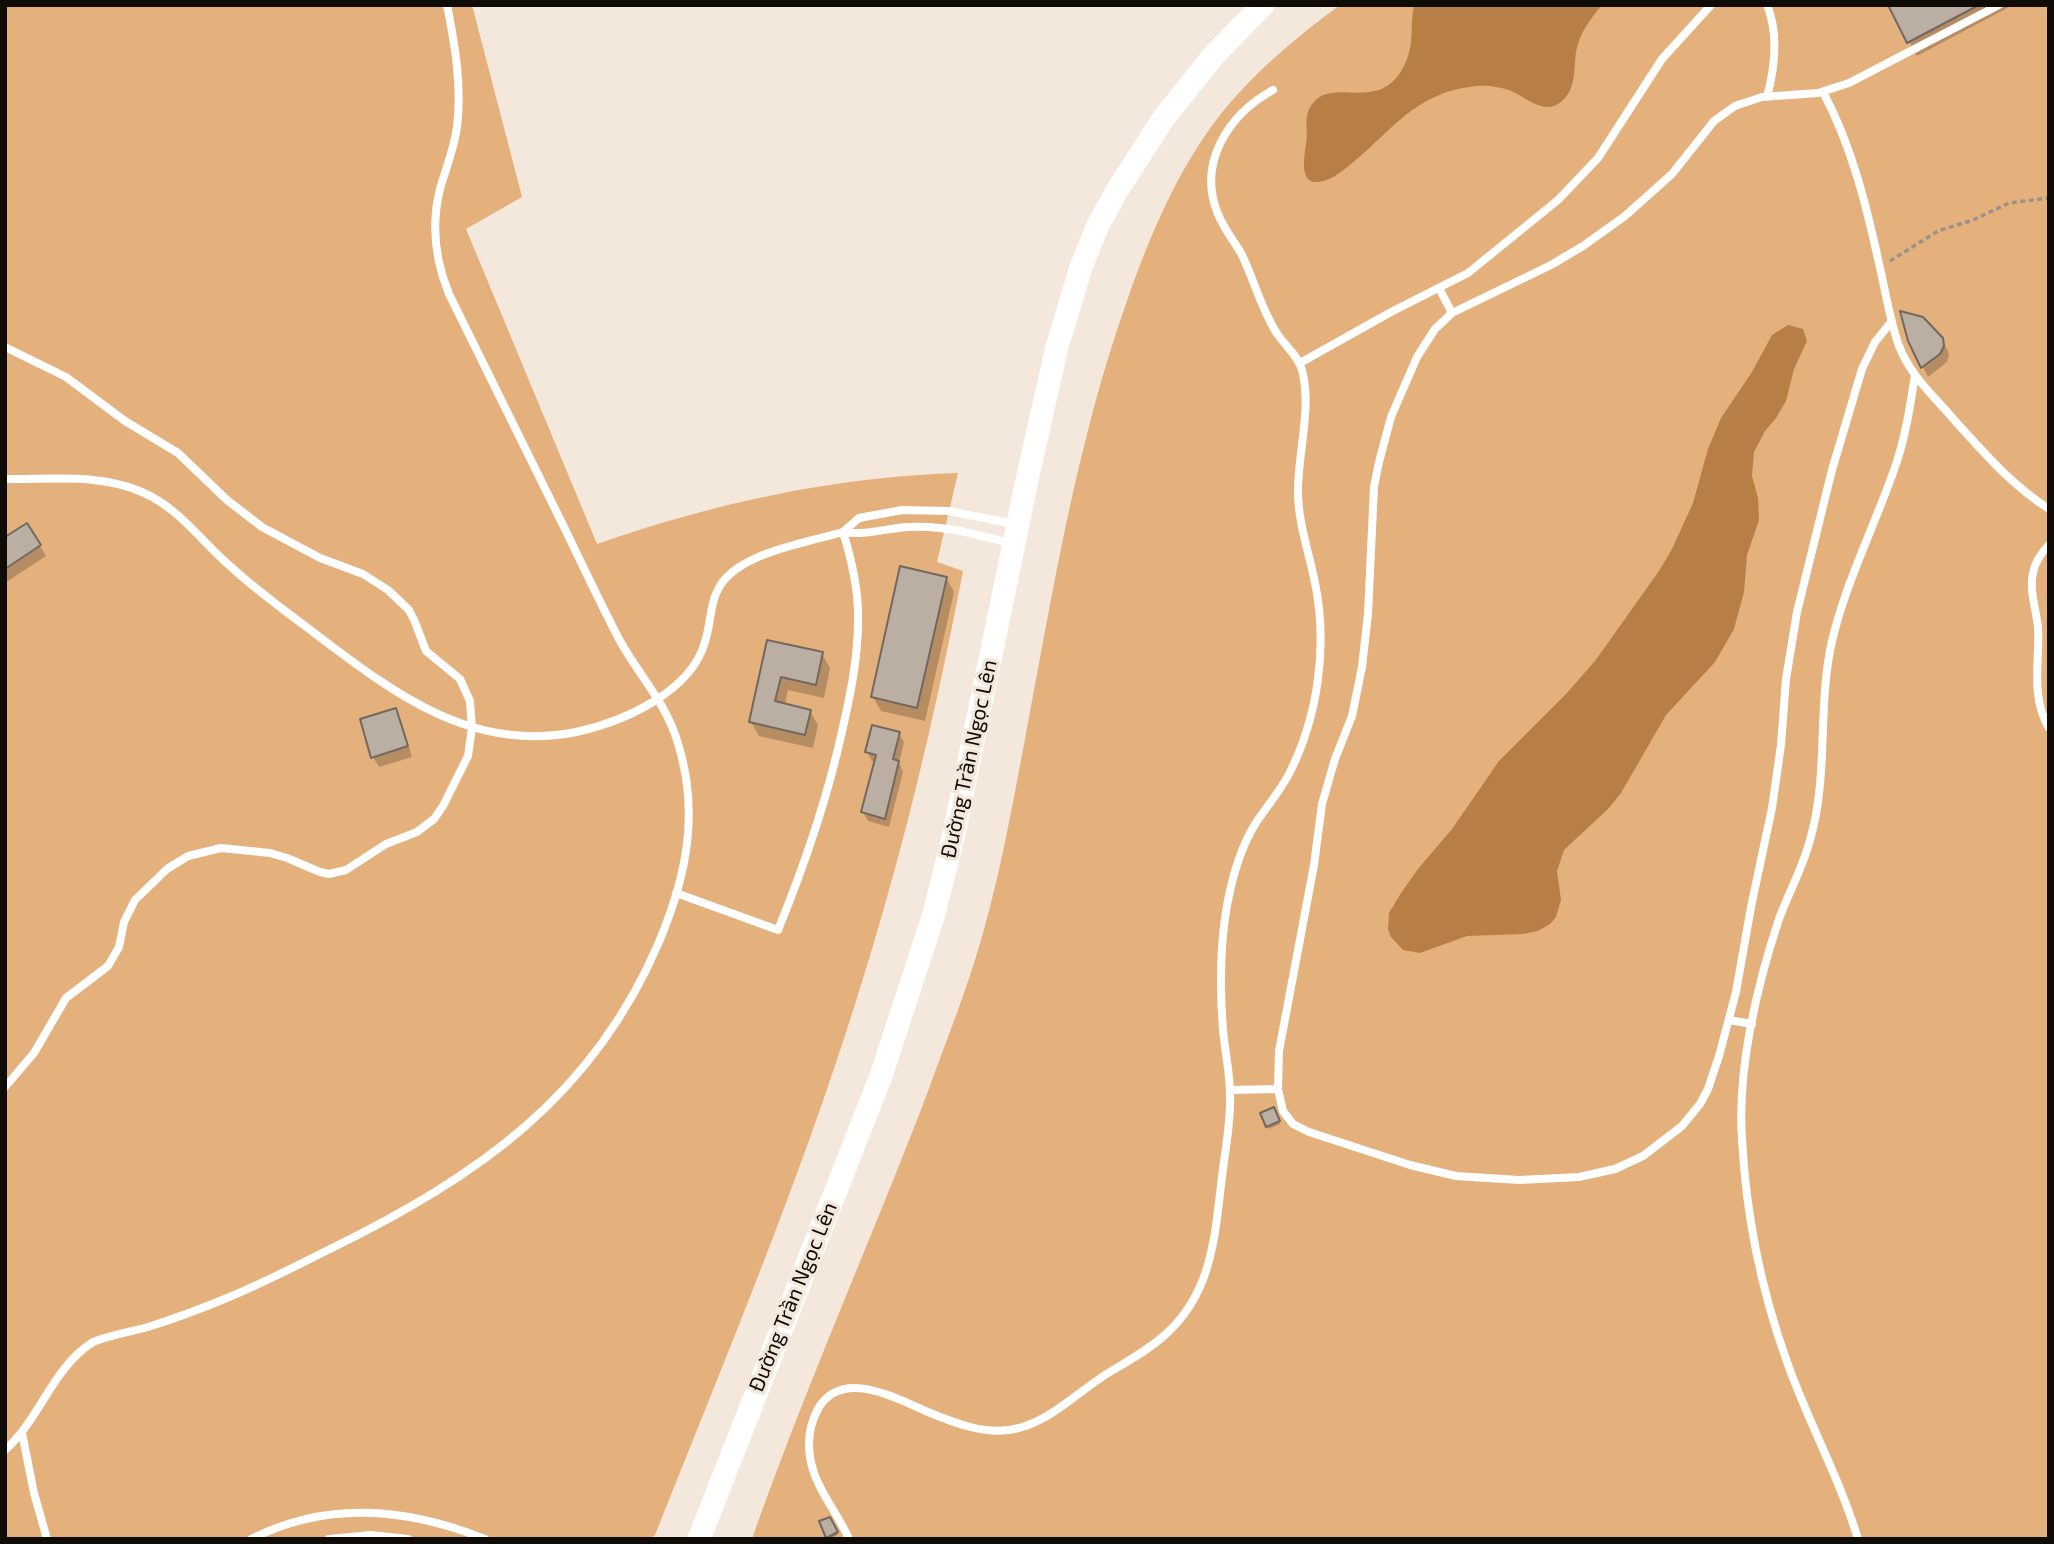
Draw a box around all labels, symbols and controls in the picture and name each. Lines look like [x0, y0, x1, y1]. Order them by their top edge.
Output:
street label: Đường Trần Ngọc Lên [936, 658, 1002, 860]
street label: Đường Trần Ngọc Lên [743, 1199, 843, 1395]

